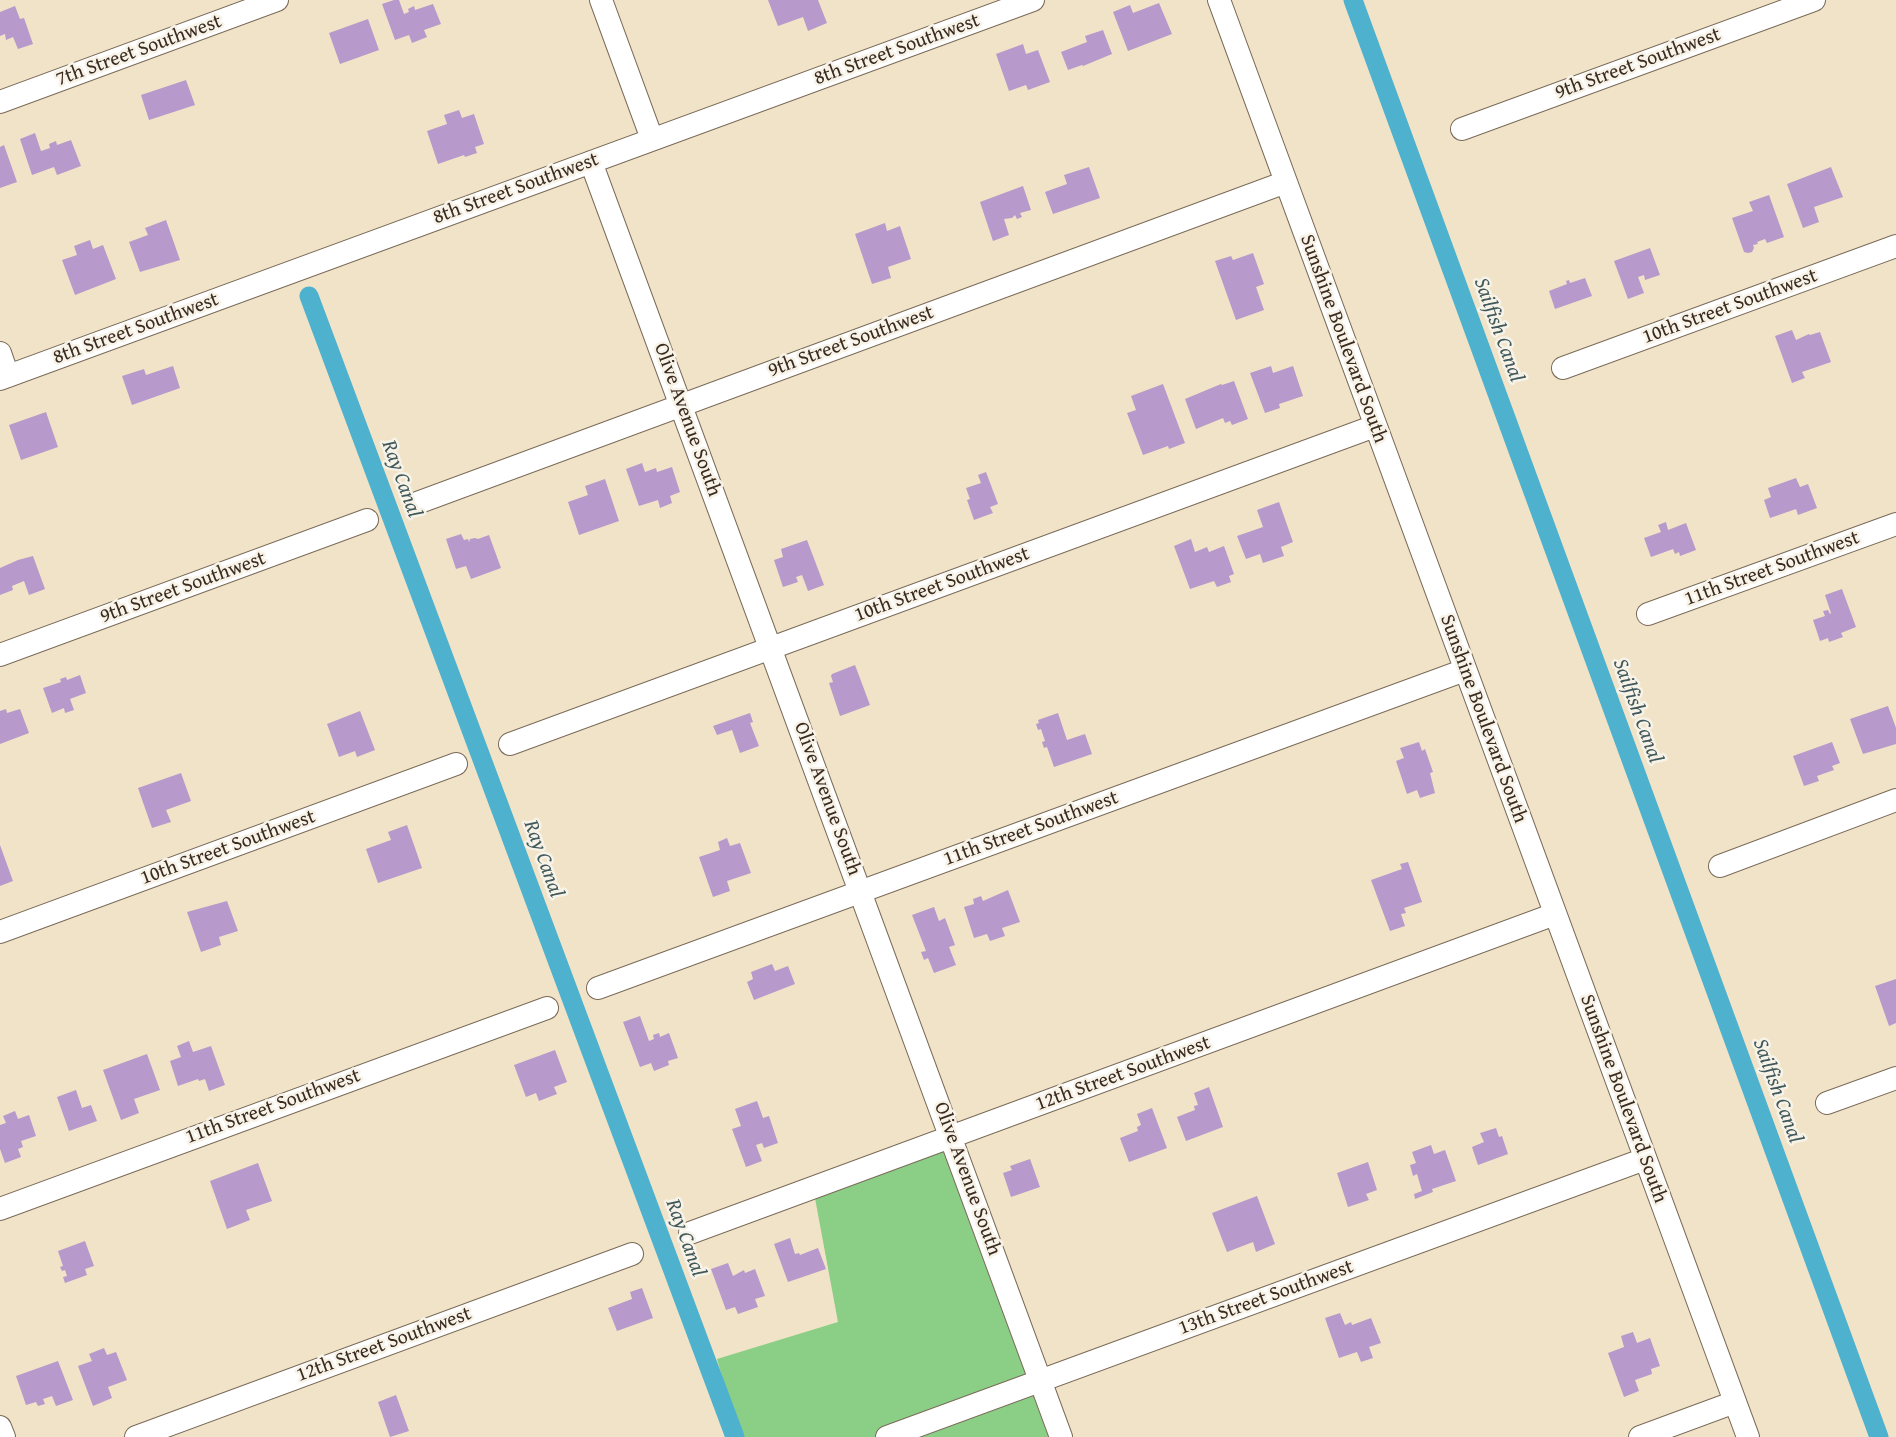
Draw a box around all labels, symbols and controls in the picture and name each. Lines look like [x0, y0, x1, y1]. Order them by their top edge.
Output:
street label: 8th Street Southwest [811, 9, 983, 91]
street label: 7th Street Southwest [53, 10, 225, 92]
street label: 9th Street Southwest [1552, 23, 1724, 105]
street label: 8th Street Southwest [430, 148, 602, 230]
street label: Sunshine Boulevard South [1294, 231, 1392, 447]
street label: 10th Street Southwest [1639, 264, 1821, 350]
water label: Sailfish Canal [1468, 274, 1528, 386]
street label: 8th Street Southwest [50, 288, 222, 370]
street label: 9th Street Southwest [765, 301, 937, 383]
street label: Olive Avenue South [648, 340, 726, 500]
water label: Ray Canal [375, 437, 427, 521]
street label: 11th Street Southwest [1681, 526, 1863, 612]
street label: 10th Street Southwest [851, 542, 1033, 628]
street label: 9th Street Southwest [97, 547, 269, 629]
street label: Sunshine Boulevard South [1434, 611, 1532, 827]
water label: Sailfish Canal [1607, 655, 1667, 767]
street label: Olive Avenue South [788, 719, 866, 879]
street label: 11th Street Southwest [940, 786, 1122, 872]
street label: 10th Street Southwest [137, 805, 319, 891]
water label: Ray Canal [517, 817, 569, 901]
street label: Sunshine Boulevard South [1574, 991, 1672, 1207]
street label: 12th Street Southwest [1032, 1031, 1214, 1117]
water label: Sailfish Canal [1747, 1035, 1807, 1147]
street label: 11th Street Southwest [182, 1064, 364, 1150]
street label: Olive Avenue South [928, 1099, 1006, 1259]
water label: Ray Canal [659, 1196, 711, 1280]
street label: 13th Street Southwest [1175, 1255, 1357, 1341]
street label: 12th Street Southwest [293, 1302, 475, 1388]

